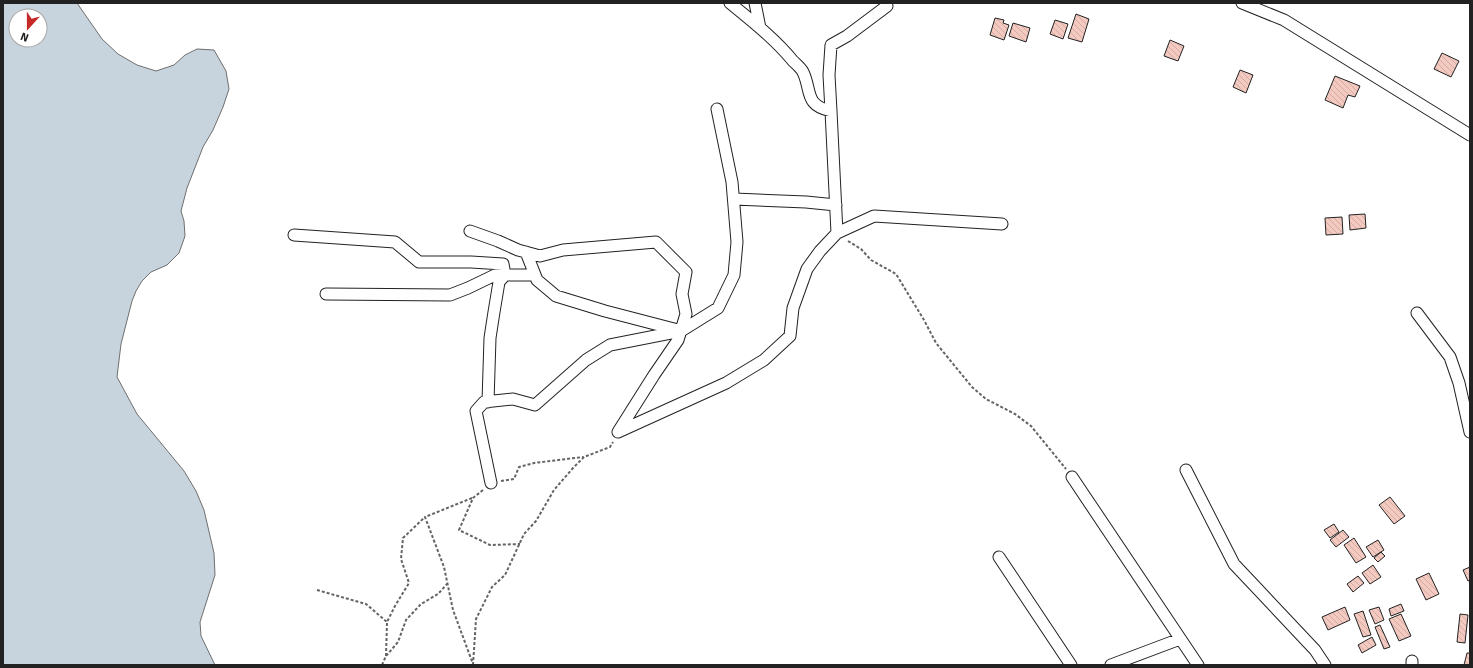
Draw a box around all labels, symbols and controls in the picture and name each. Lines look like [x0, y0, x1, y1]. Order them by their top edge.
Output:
north arrow [8, 8, 48, 48]
text: N [19, 29, 30, 44]

